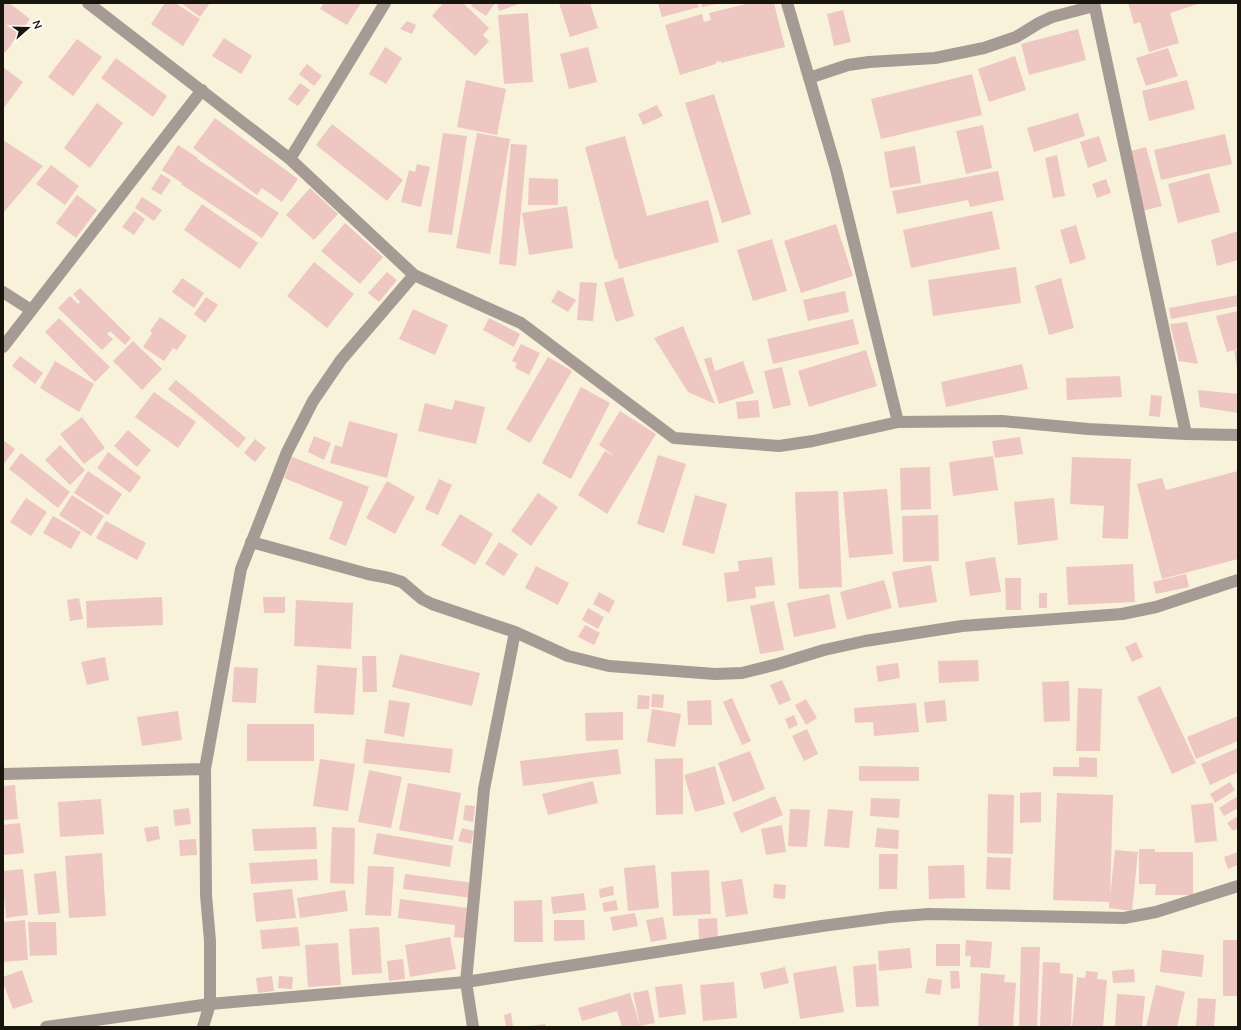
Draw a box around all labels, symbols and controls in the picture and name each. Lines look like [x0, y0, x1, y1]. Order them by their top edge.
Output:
north arrow [8, 8, 48, 48]
text: N [29, 18, 45, 31]

